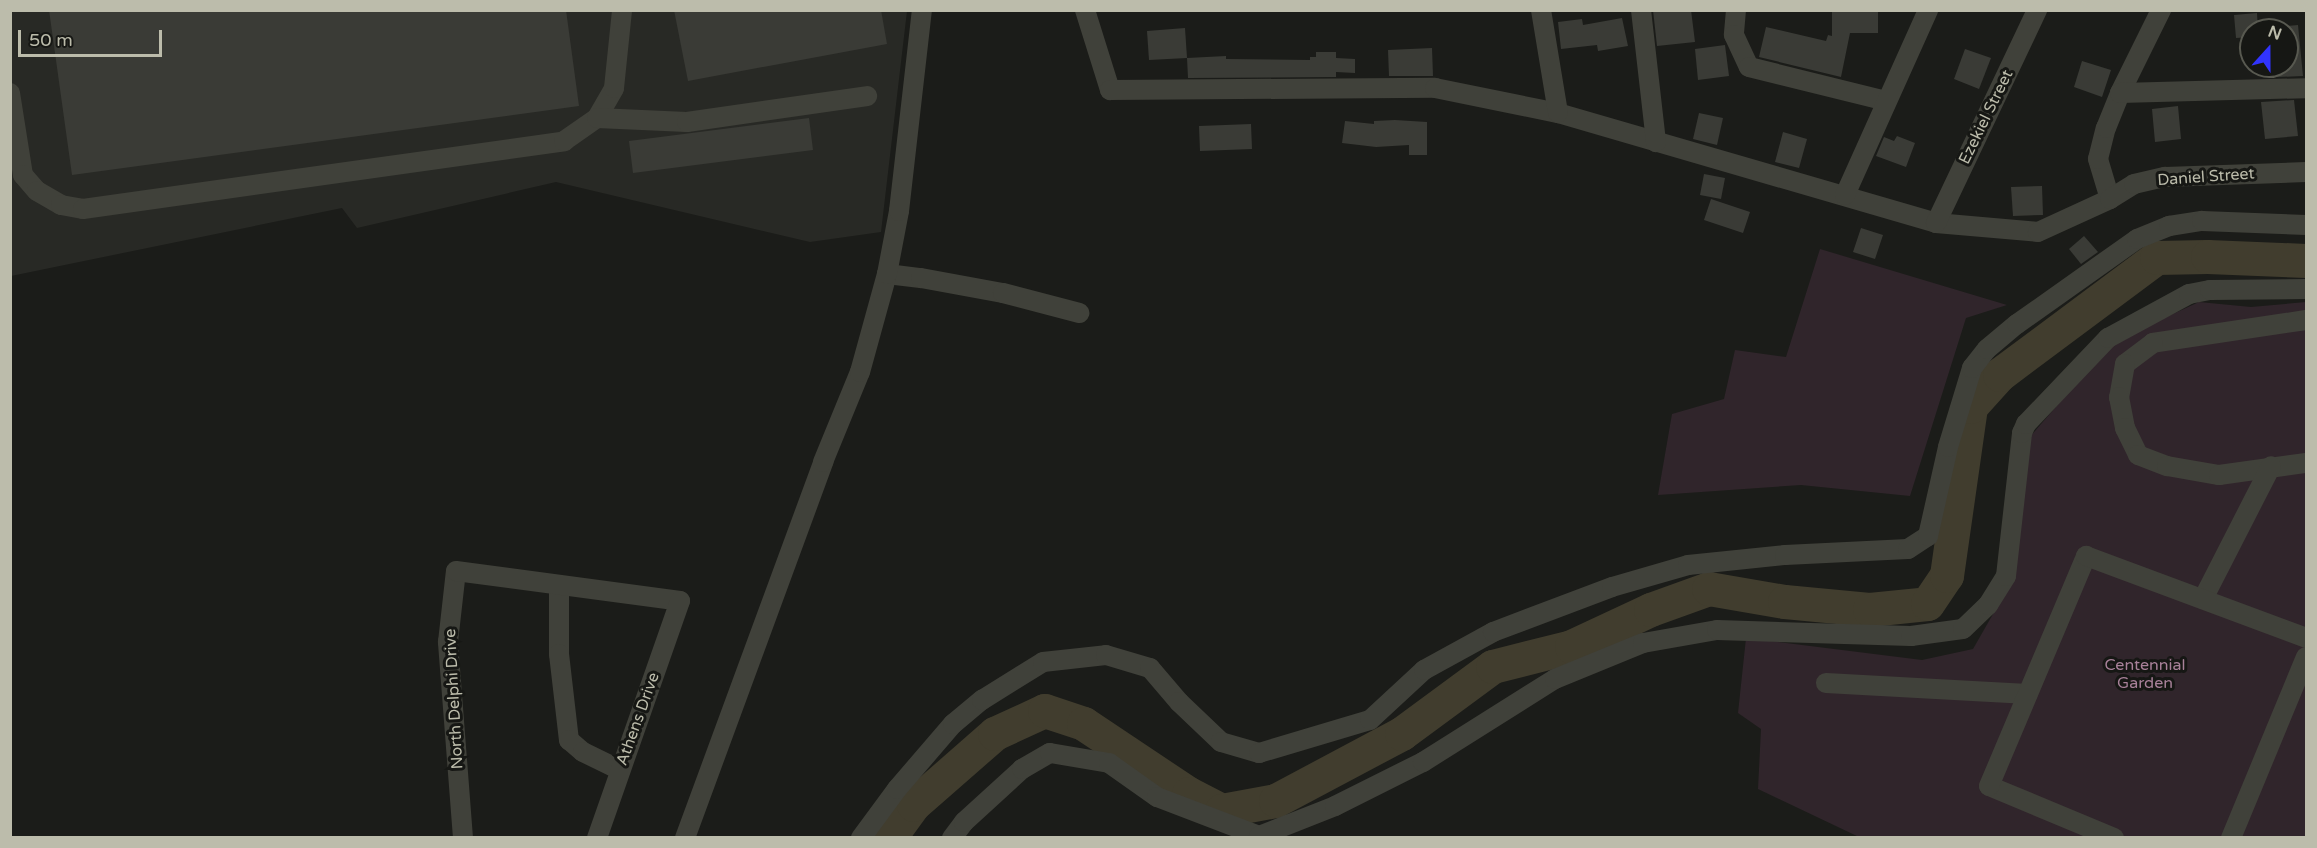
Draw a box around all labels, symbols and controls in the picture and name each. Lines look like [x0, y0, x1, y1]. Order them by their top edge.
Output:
scale bar [21, 18, 165, 56]
north arrow [2239, 18, 2299, 78]
text: N [2265, 21, 2284, 45]
text: 50 m [29, 29, 73, 51]
street label: Ezekiel Street [1955, 67, 2017, 167]
street label: Daniel Street [2157, 164, 2255, 190]
street label: North Delphi Drive [441, 628, 467, 770]
park label: Centennial Garden [2105, 655, 2185, 693]
street label: Athens Drive [612, 670, 664, 768]

